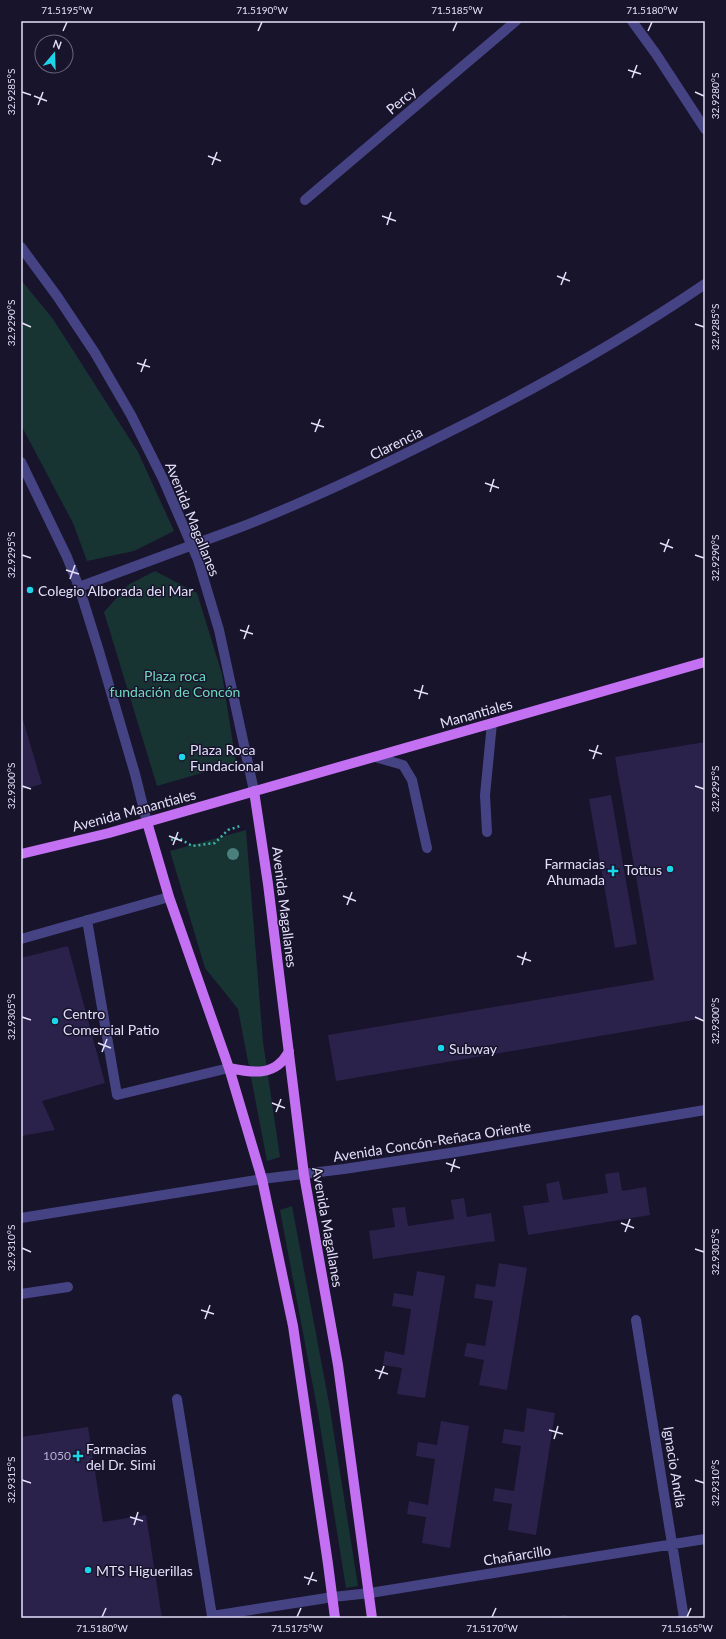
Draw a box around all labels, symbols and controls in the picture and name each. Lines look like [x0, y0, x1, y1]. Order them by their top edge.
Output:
text: 71.5195°W [41, 4, 93, 16]
text: 71.5190°W [236, 4, 288, 16]
text: 71.5185°W [431, 4, 483, 16]
text: 71.5180°W [626, 4, 678, 16]
north arrow [34, 34, 74, 74]
text: N [51, 37, 64, 52]
text: 32.9285°S [5, 69, 17, 115]
text: 32.9280°S [709, 73, 721, 119]
street label: Percy [382, 82, 420, 117]
text: 32.9290°S [5, 300, 17, 346]
text: 32.9285°S [709, 304, 721, 350]
street label: Clarencia [367, 423, 425, 463]
street label: Avenida Magallanes [162, 459, 224, 579]
text: 32.9295°S [5, 532, 17, 578]
text: 32.9290°S [709, 535, 721, 581]
place label: Colegio Alborada del Mar [38, 582, 193, 599]
marker: Colegio Alborada del Mar [25, 585, 35, 595]
park label: Plaza roca fundación de Concón [110, 667, 240, 700]
street label: Manantiales [438, 695, 514, 731]
place label: Plaza Roca Fundacional [190, 741, 264, 774]
marker: Plaza Roca Fundacional [177, 752, 187, 762]
text: 32.9300°S [5, 763, 17, 809]
text: 32.9295°S [709, 766, 721, 812]
street label: Avenida Manantiales [70, 785, 198, 835]
street label: Avenida Magallanes [269, 846, 301, 968]
place label: Farmacias Ahumada [544, 855, 605, 888]
place label: Tottus [624, 861, 662, 878]
marker: Tottus [665, 864, 675, 874]
marker: Farmacias Ahumada [608, 866, 618, 876]
text: 32.9305°S [5, 994, 17, 1040]
text: 32.9300°S [709, 998, 721, 1044]
place label: Centro Comercial Patio [63, 1005, 159, 1038]
marker: Centro Comercial Patio [50, 1016, 60, 1026]
place label: Subway [449, 1040, 498, 1057]
marker: Subway [436, 1043, 446, 1053]
street label: Avenida Concón-Reñaca Oriente [332, 1117, 532, 1165]
street label: Avenida Magallanes [309, 1166, 347, 1288]
text: 32.9310°S [5, 1225, 17, 1271]
text: 32.9305°S [709, 1229, 721, 1275]
street label: Ignacio Andía [660, 1425, 690, 1509]
place label: Farmacias del Dr. Simi [86, 1440, 156, 1473]
house number: 1050 [43, 1448, 71, 1463]
marker: Farmacias del Dr. Simi [73, 1451, 83, 1461]
text: 32.9315°S [5, 1457, 17, 1503]
text: 32.9310°S [709, 1460, 721, 1506]
street label: Chañarcillo [482, 1541, 552, 1569]
place label: MTS Higuerillas [96, 1562, 193, 1579]
marker: MTS Higuerillas [83, 1565, 93, 1575]
text: 71.5180°W [76, 1622, 128, 1634]
text: 71.5175°W [271, 1622, 323, 1634]
text: 71.5170°W [466, 1622, 518, 1634]
text: 71.5165°W [661, 1622, 713, 1634]

